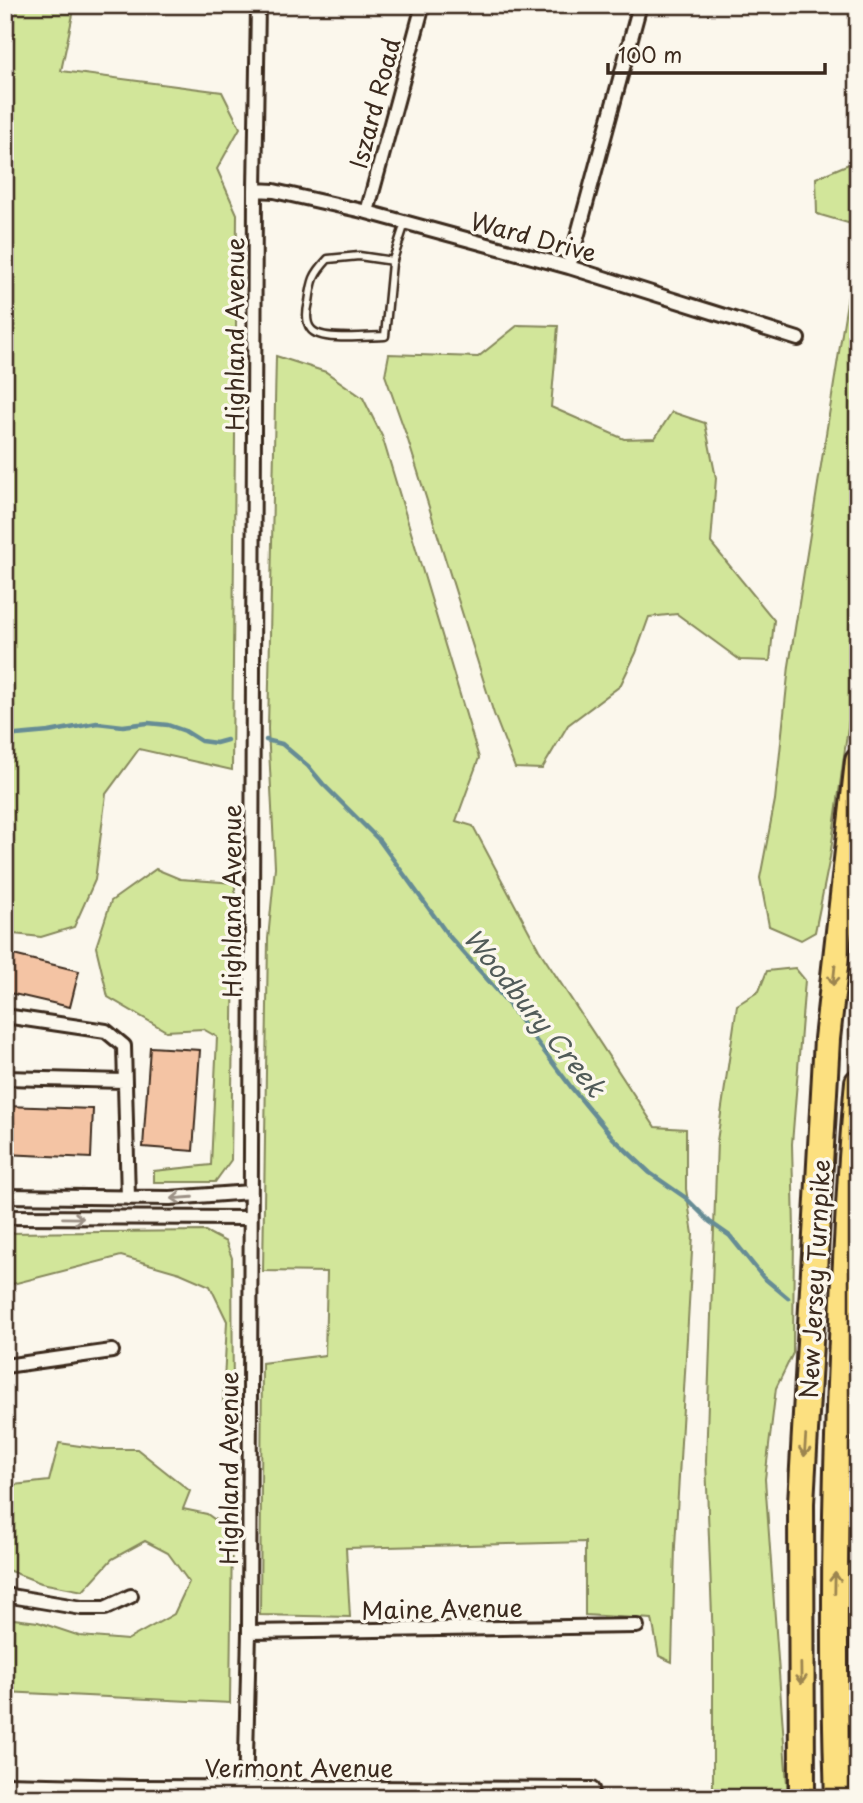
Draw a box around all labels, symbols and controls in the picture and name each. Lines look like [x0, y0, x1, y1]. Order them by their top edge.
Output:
scale bar [608, 32, 824, 76]
street label: Iszard Road [339, 34, 409, 172]
text: 100 m [618, 38, 682, 70]
street label: Ward Drive [467, 202, 601, 270]
street label: Highland Avenue [216, 237, 252, 431]
street label: Highland Avenue [213, 804, 249, 998]
water label: Woodbury Creek [455, 919, 616, 1106]
one-way arrow [828, 963, 841, 986]
street label: New Jersey Turnpike [790, 1158, 838, 1400]
one-way arrow [171, 1191, 194, 1204]
one-way arrow [62, 1211, 85, 1225]
street label: Highland Avenue [210, 1371, 246, 1565]
one-way arrow [798, 1435, 811, 1457]
one-way arrow [829, 1571, 842, 1594]
street label: Maine Avenue [361, 1589, 523, 1627]
one-way arrow [794, 1662, 808, 1685]
street label: Vermont Avenue [205, 1749, 393, 1785]

